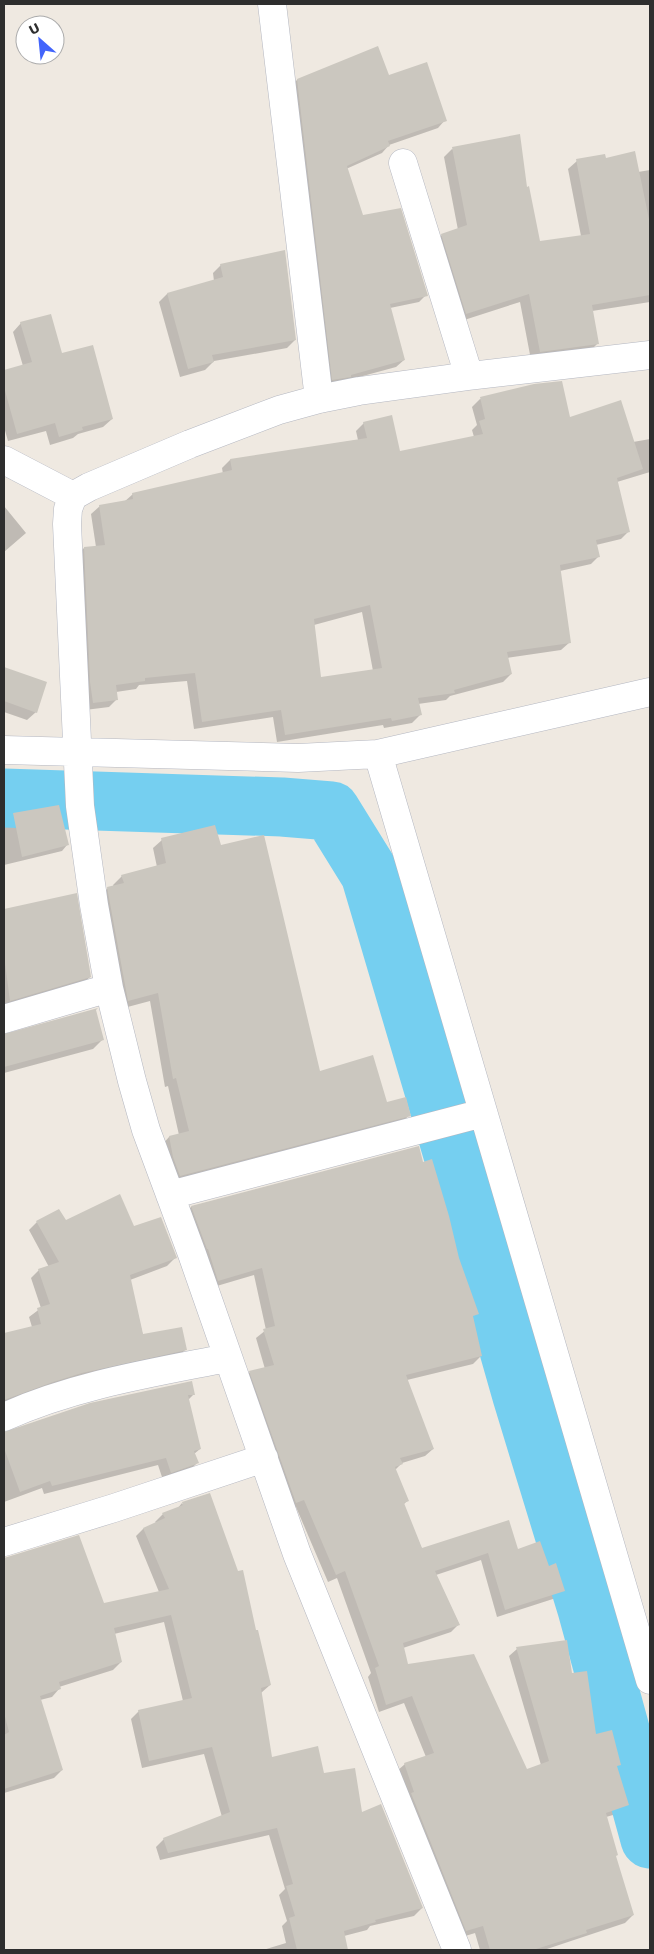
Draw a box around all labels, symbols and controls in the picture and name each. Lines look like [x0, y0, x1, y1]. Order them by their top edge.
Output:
north arrow [15, 15, 65, 65]
text: U [26, 19, 42, 38]

